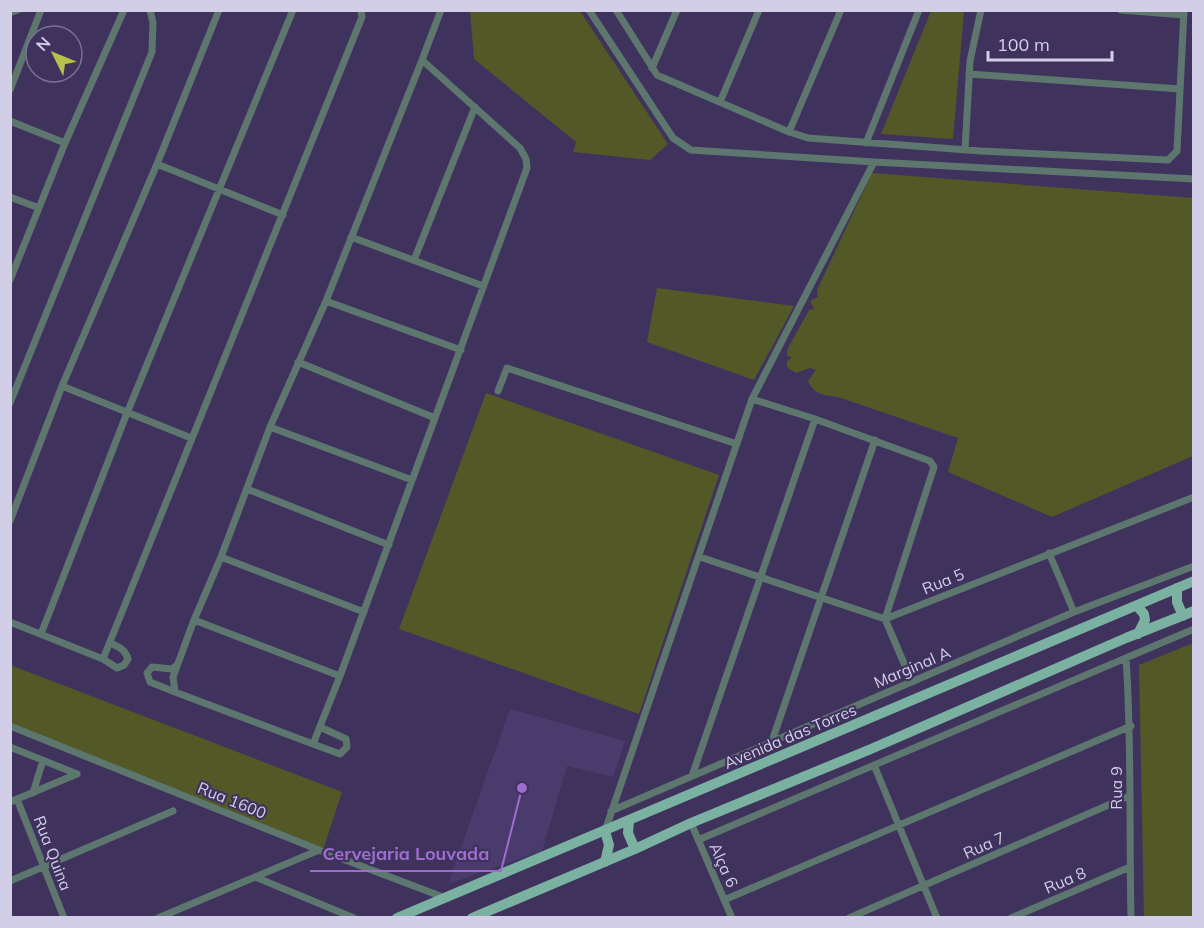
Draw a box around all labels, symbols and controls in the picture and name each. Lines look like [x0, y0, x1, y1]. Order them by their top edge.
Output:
north arrow [24, 24, 84, 84]
scale bar [988, 24, 1112, 62]
text: N [32, 33, 54, 55]
text: 100 m [997, 33, 1050, 56]
street label: Rua 5 [919, 564, 967, 598]
street label: Marginal A [871, 642, 954, 692]
street label: Avenida das Torres [721, 699, 859, 773]
street label: Rua 9 [1106, 766, 1126, 810]
street label: Rua 1600 [195, 777, 269, 823]
street label: Rua Quina [30, 813, 76, 893]
street label: Rua 7 [960, 827, 1008, 863]
callout: Cervejaria Louvada [310, 835, 501, 871]
street label: Alça 6 [705, 840, 743, 890]
text: Cervejaria Louvada [323, 842, 489, 865]
street label: Rua 8 [1041, 862, 1089, 898]

